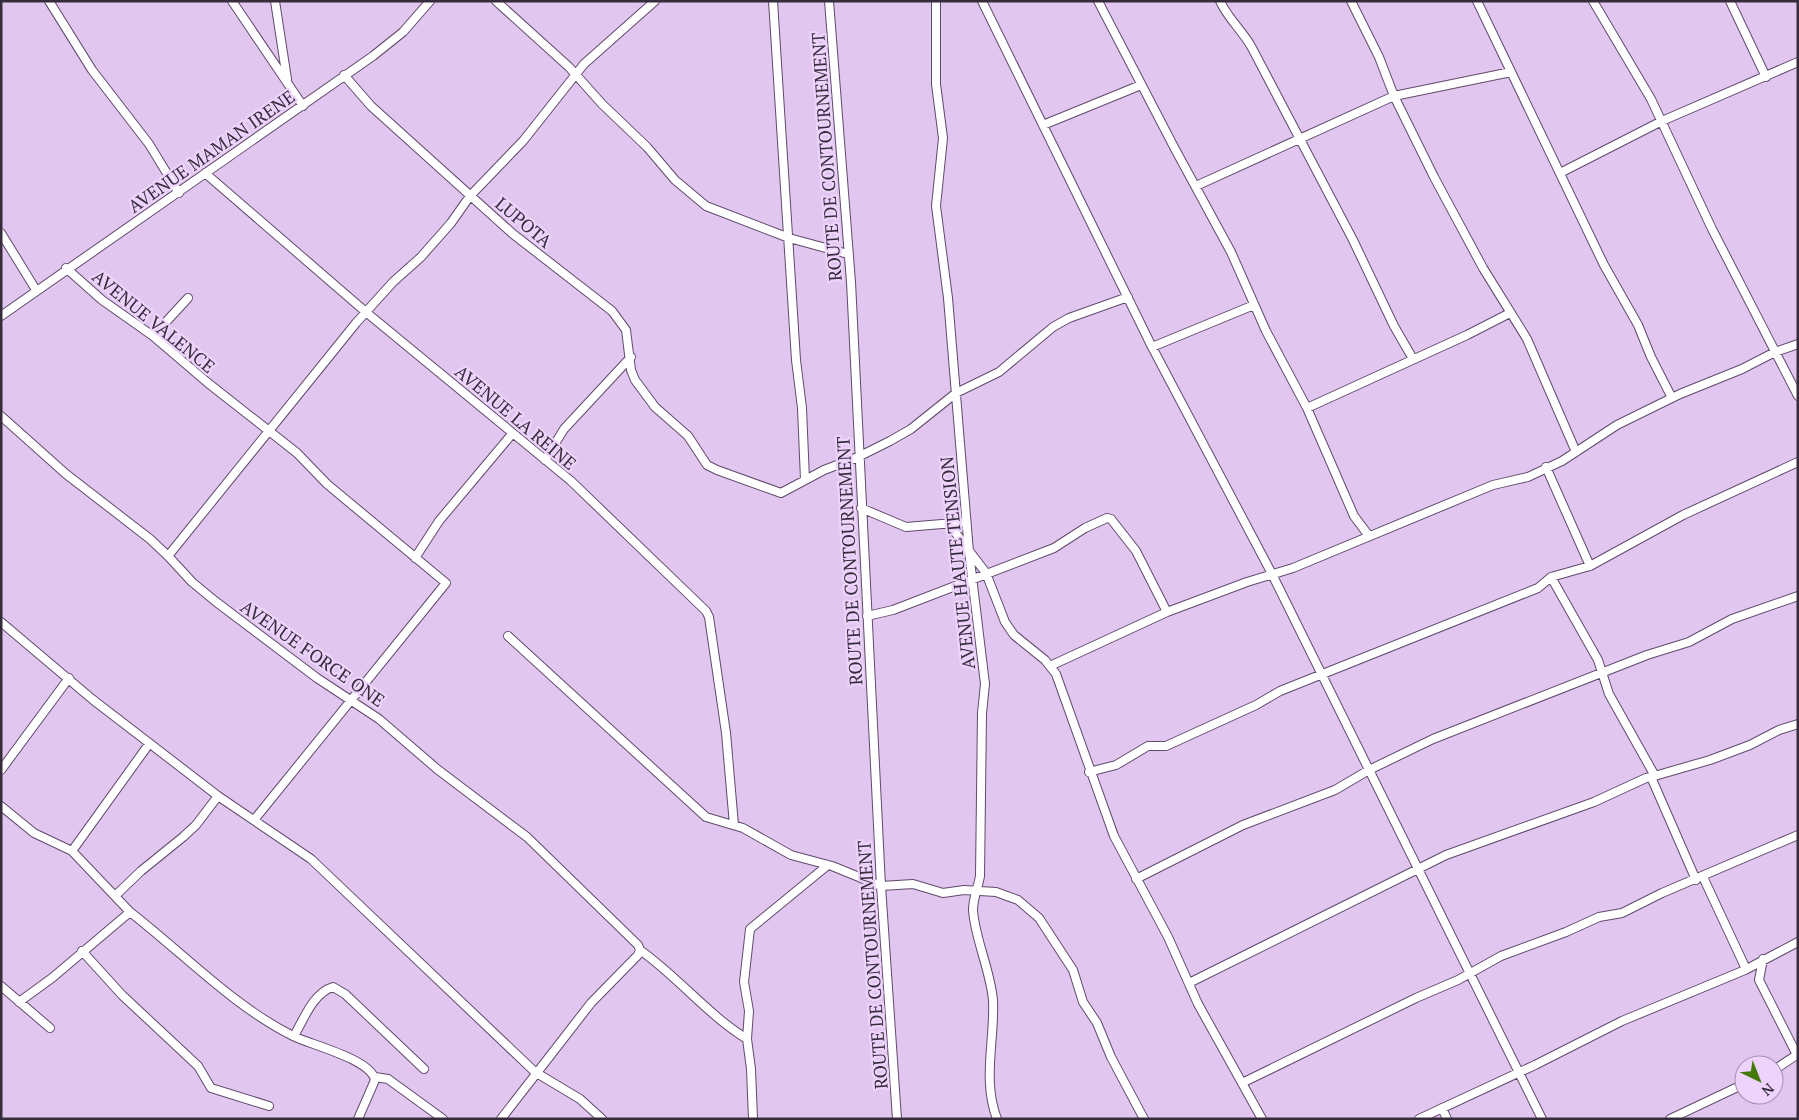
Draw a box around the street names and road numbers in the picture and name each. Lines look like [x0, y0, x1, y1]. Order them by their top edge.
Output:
street label: ROUTE DE CONTOURNEMENT [805, 32, 847, 282]
street label: AVENUE MAMAN IRENE [123, 84, 299, 218]
street label: LUPOTA [491, 191, 558, 253]
street label: AVENUE VALENCE [88, 264, 220, 378]
street label: AVENUE LA REINE [450, 359, 582, 475]
street label: ROUTE DE CONTOURNEMENT [830, 436, 868, 686]
street label: AVENUE HAUTE TENSION [934, 455, 980, 671]
street label: AVENUE FORCE ONE [236, 594, 390, 712]
street label: ROUTE DE CONTOURNEMENT [851, 840, 893, 1090]

